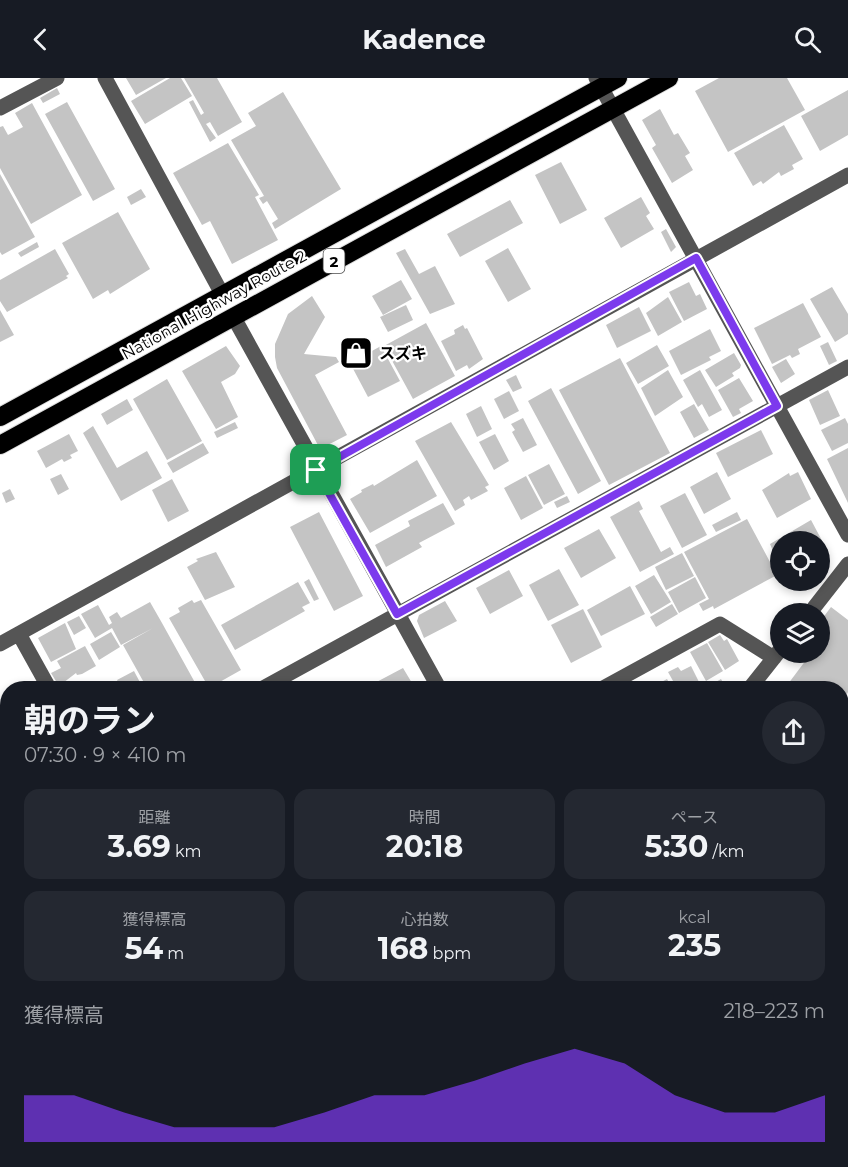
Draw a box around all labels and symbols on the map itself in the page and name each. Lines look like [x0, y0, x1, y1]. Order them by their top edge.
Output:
street label: National Highway Route 2 [118, 246, 310, 364]
road number: 2 [324, 249, 344, 273]
shop icon: スズキ [338, 335, 374, 371]
place label: スズキ [379, 344, 427, 363]
pin [290, 444, 341, 495]

